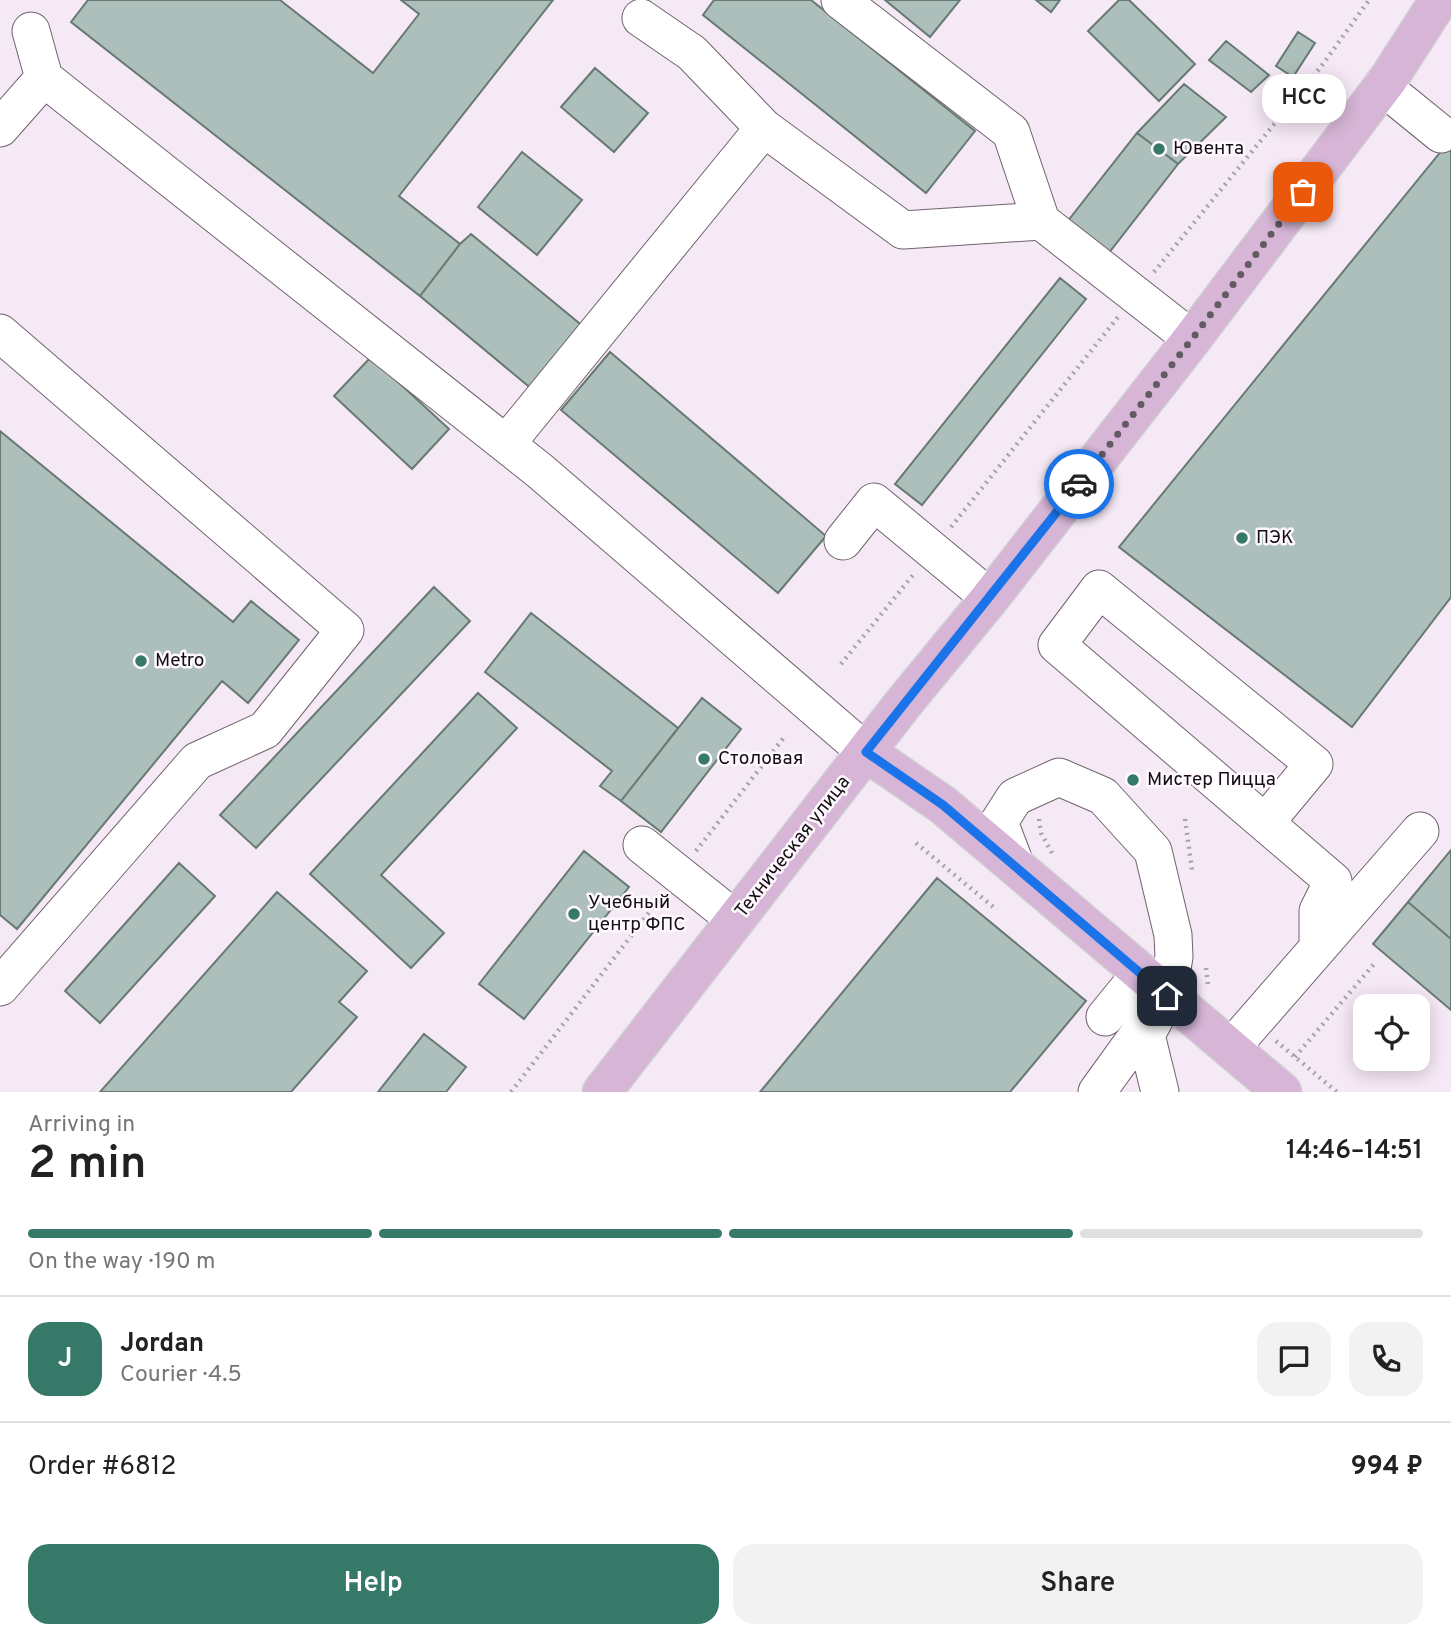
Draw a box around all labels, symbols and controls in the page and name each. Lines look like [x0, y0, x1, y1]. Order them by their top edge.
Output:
callout: НСС [1261, 73, 1345, 122]
text: НСС [1281, 84, 1327, 113]
place label: Ювента [1173, 137, 1244, 161]
marker: Ювента [1151, 141, 1167, 157]
pin [1273, 162, 1333, 222]
icon: bag [1284, 173, 1322, 211]
courier [1044, 449, 1114, 519]
icon: car [1060, 465, 1098, 503]
place label: ПЭК [1256, 526, 1294, 550]
marker: ПЭК [1234, 530, 1250, 546]
place label: Metro [155, 649, 204, 673]
marker: Metro [133, 653, 149, 669]
place label: Столовая [718, 747, 803, 771]
marker: Столовая [696, 751, 712, 767]
place label: Мистер Пицца [1147, 768, 1276, 792]
street label: Техническая улица [730, 771, 856, 923]
marker: Мистер Пицца [1125, 772, 1141, 788]
place label: Учебный центр ФПС [588, 891, 686, 937]
marker: Учебный центр ФПС [566, 906, 582, 922]
pin [1137, 966, 1197, 1026]
icon: home [1148, 977, 1186, 1015]
map controls [1353, 994, 1430, 1071]
button: locate [1353, 994, 1430, 1071]
text: Arriving in [28, 1111, 135, 1140]
text: 14:46–14:51 [1286, 1135, 1423, 1168]
text: 2 min [28, 1136, 147, 1195]
text: On the way · 190 m [28, 1248, 216, 1277]
button: chat [1257, 1322, 1331, 1396]
button: phone [1349, 1322, 1423, 1396]
text: Jordan [120, 1328, 204, 1361]
text: J [58, 1343, 72, 1376]
text: Courier · 4.5 [120, 1361, 242, 1390]
text: Order #6812 [28, 1451, 176, 1484]
text: 994 ₽ [1351, 1451, 1423, 1484]
button: Help [28, 1544, 719, 1624]
button: Share [733, 1544, 1423, 1624]

